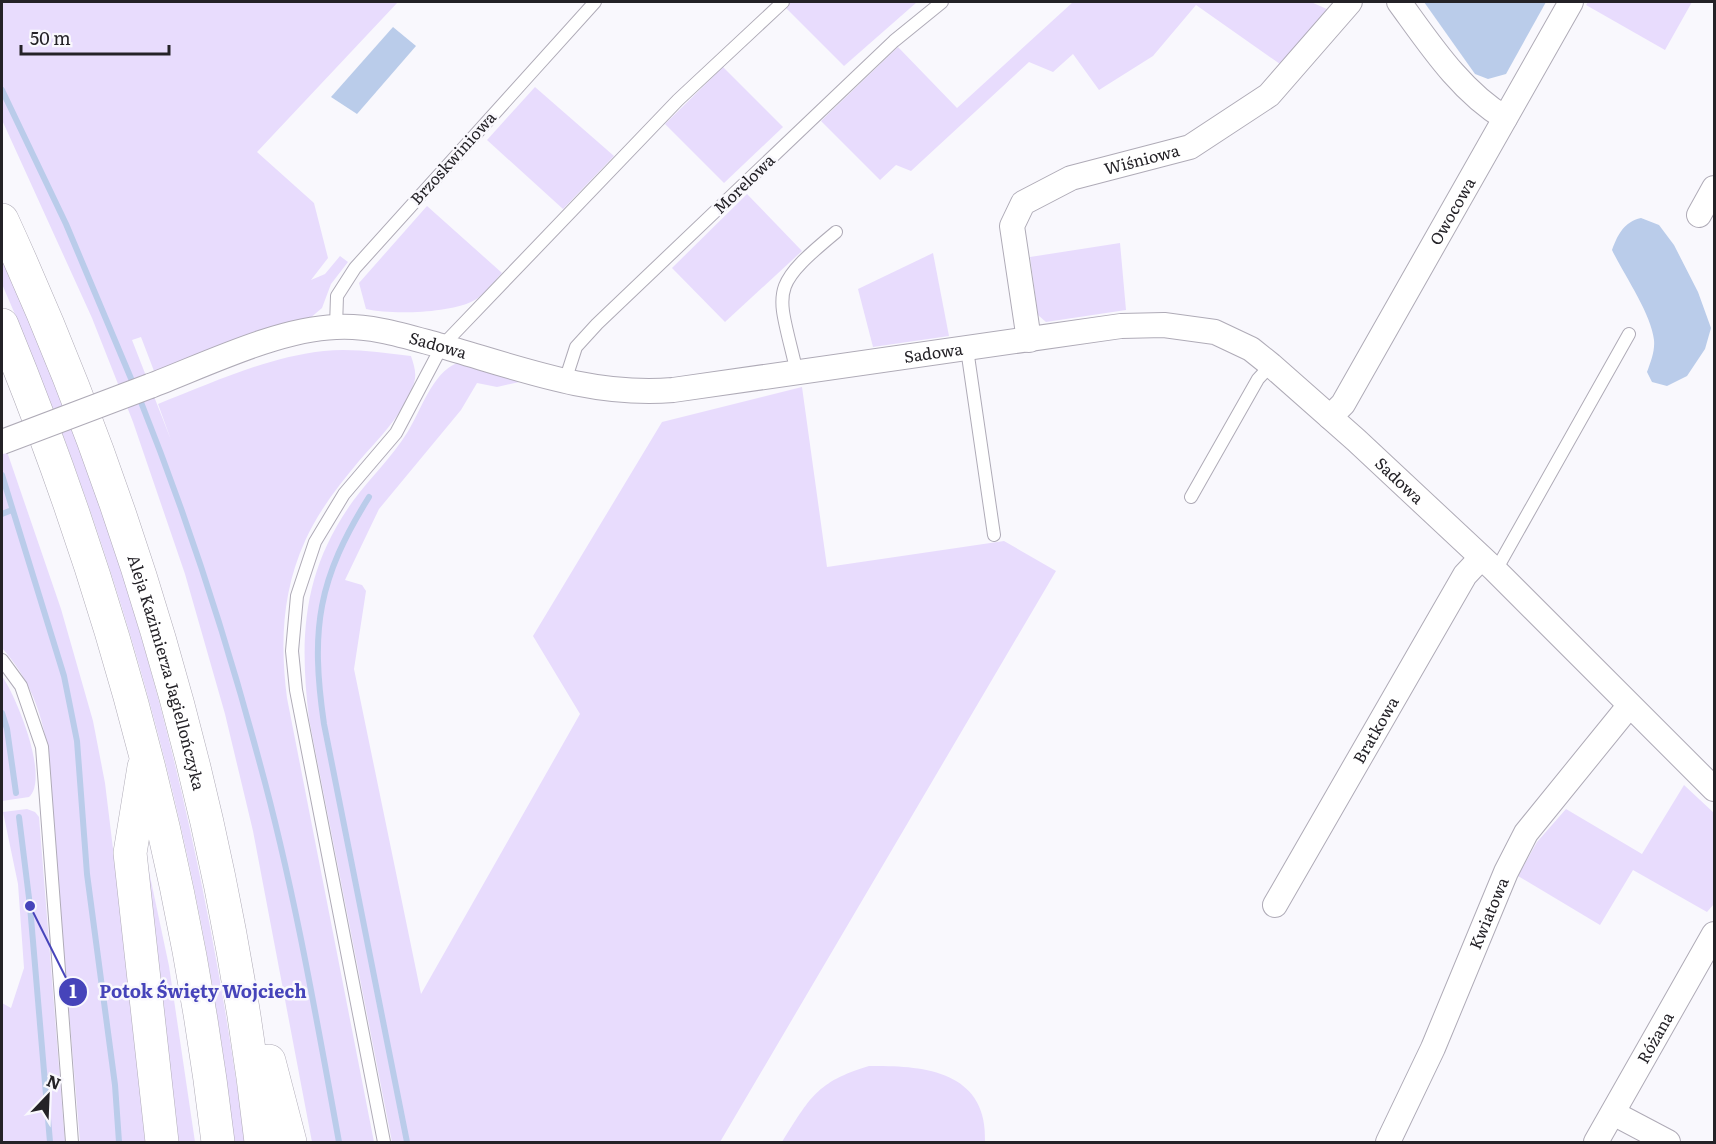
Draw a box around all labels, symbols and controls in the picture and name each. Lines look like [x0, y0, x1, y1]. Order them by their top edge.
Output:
scale bar [21, 18, 170, 56]
text: 50 m [30, 24, 71, 51]
street label: Brzoskwiniowa [404, 105, 501, 209]
street label: Wiśniowa [1101, 137, 1182, 180]
street label: Morelowa [707, 148, 780, 219]
street label: Owocowa [1423, 172, 1480, 249]
street label: Sadowa [407, 325, 470, 364]
street label: Sadowa [902, 336, 965, 368]
street label: Sadowa [1370, 451, 1430, 509]
street label: Aleja Kazimierza Jagiellończyka [123, 551, 212, 793]
street label: Bratkowa [1346, 691, 1404, 767]
street label: Kwiatowa [1462, 873, 1514, 953]
callout: Potok Święty Wojciech [58, 974, 319, 1010]
text: 1 [69, 977, 77, 1004]
text: Potok Święty Wojciech [99, 977, 307, 1004]
street label: Różana [1630, 1007, 1679, 1067]
north arrow [18, 1066, 78, 1126]
text: N [43, 1068, 65, 1095]

